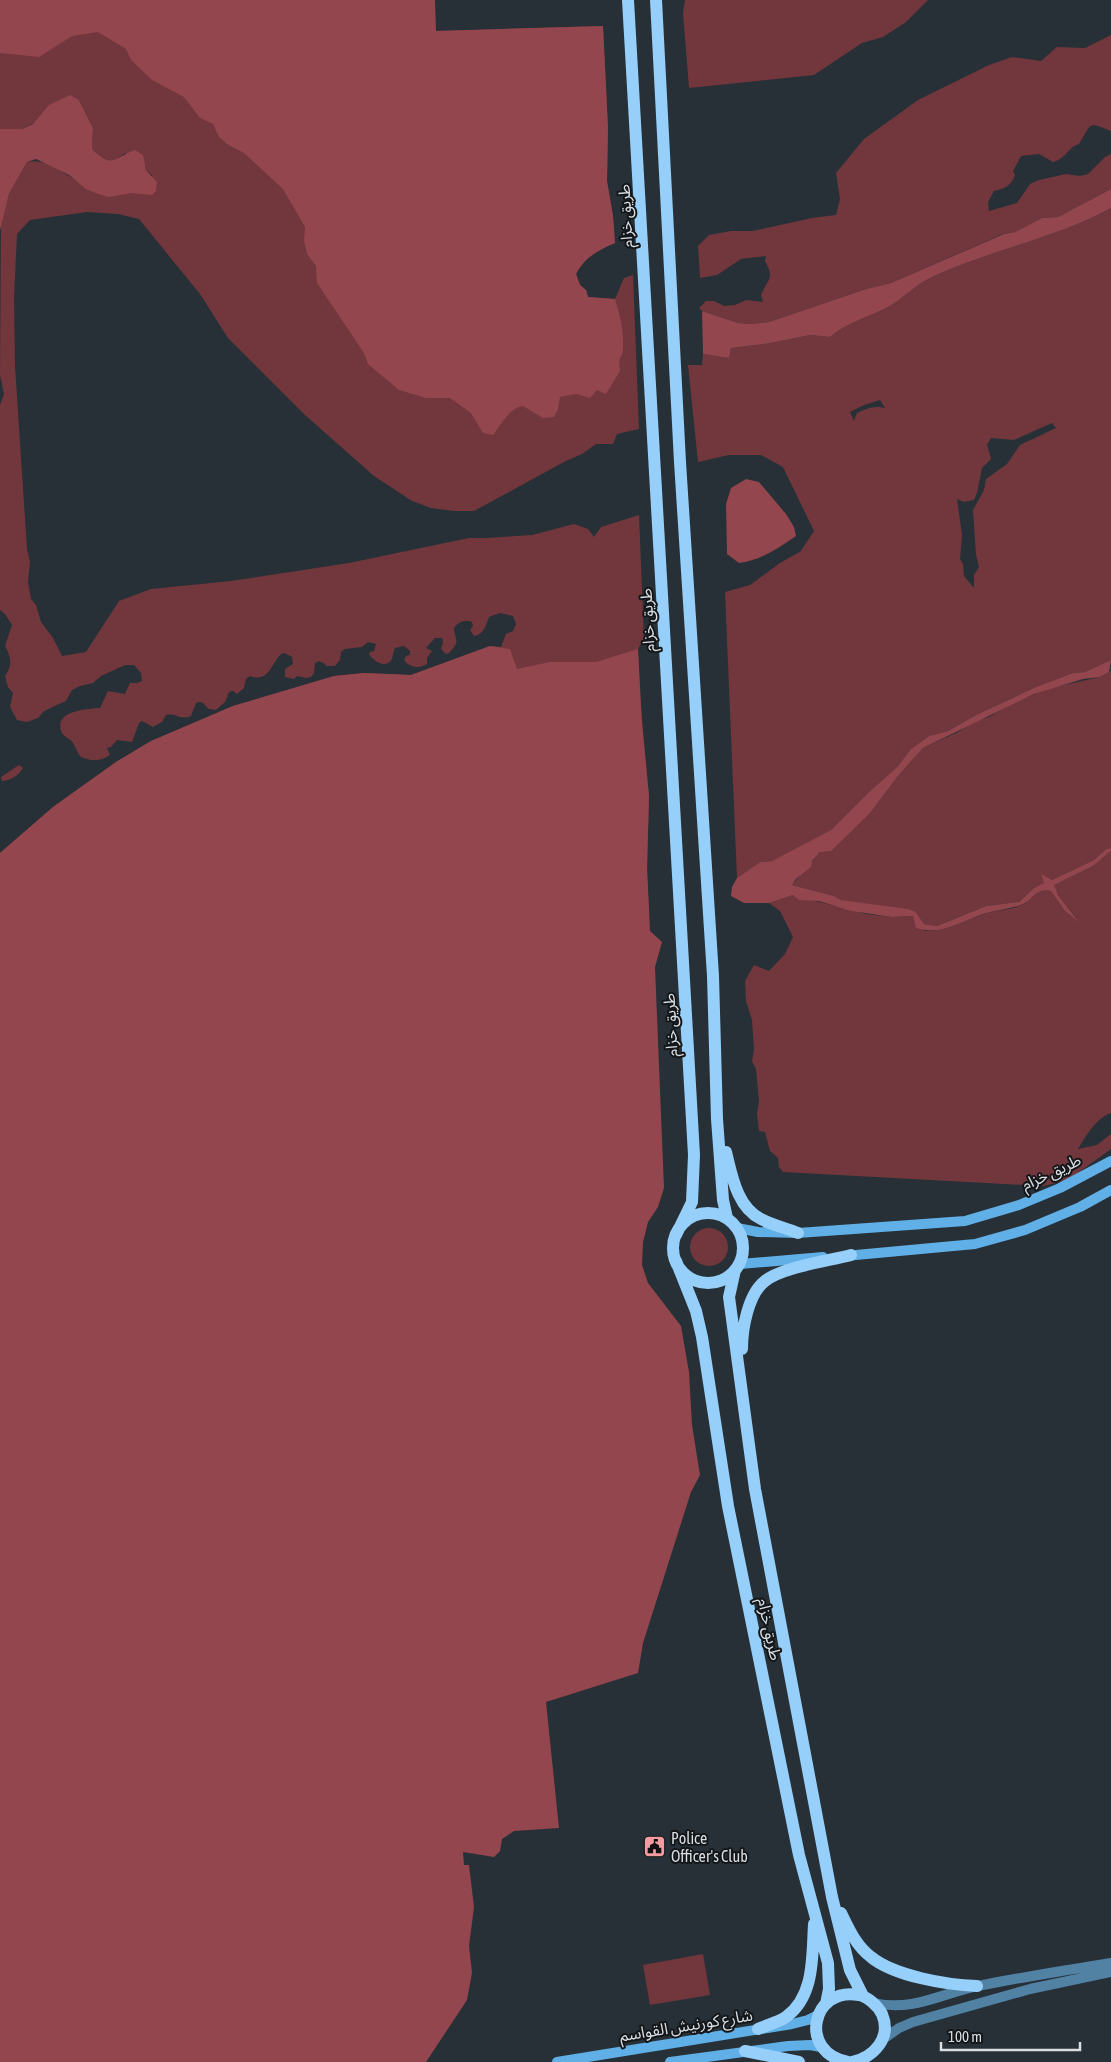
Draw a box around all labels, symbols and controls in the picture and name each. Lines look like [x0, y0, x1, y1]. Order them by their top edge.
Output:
street label: طريق خزام [614, 183, 640, 248]
street label: طريق خزام [636, 587, 662, 652]
street label: طريق خزام [659, 992, 685, 1057]
street label: طريق خزام [1018, 1150, 1085, 1197]
street label: طريق خزام [751, 1596, 785, 1663]
place label: Police Officer's Club [671, 1829, 748, 1865]
public building icon: Police Officer's Club [643, 1835, 667, 1859]
street label: شارع كورنيش القواسم [618, 2006, 754, 2048]
scale bar [941, 2020, 1080, 2052]
text: 100 m [948, 2028, 982, 2045]

